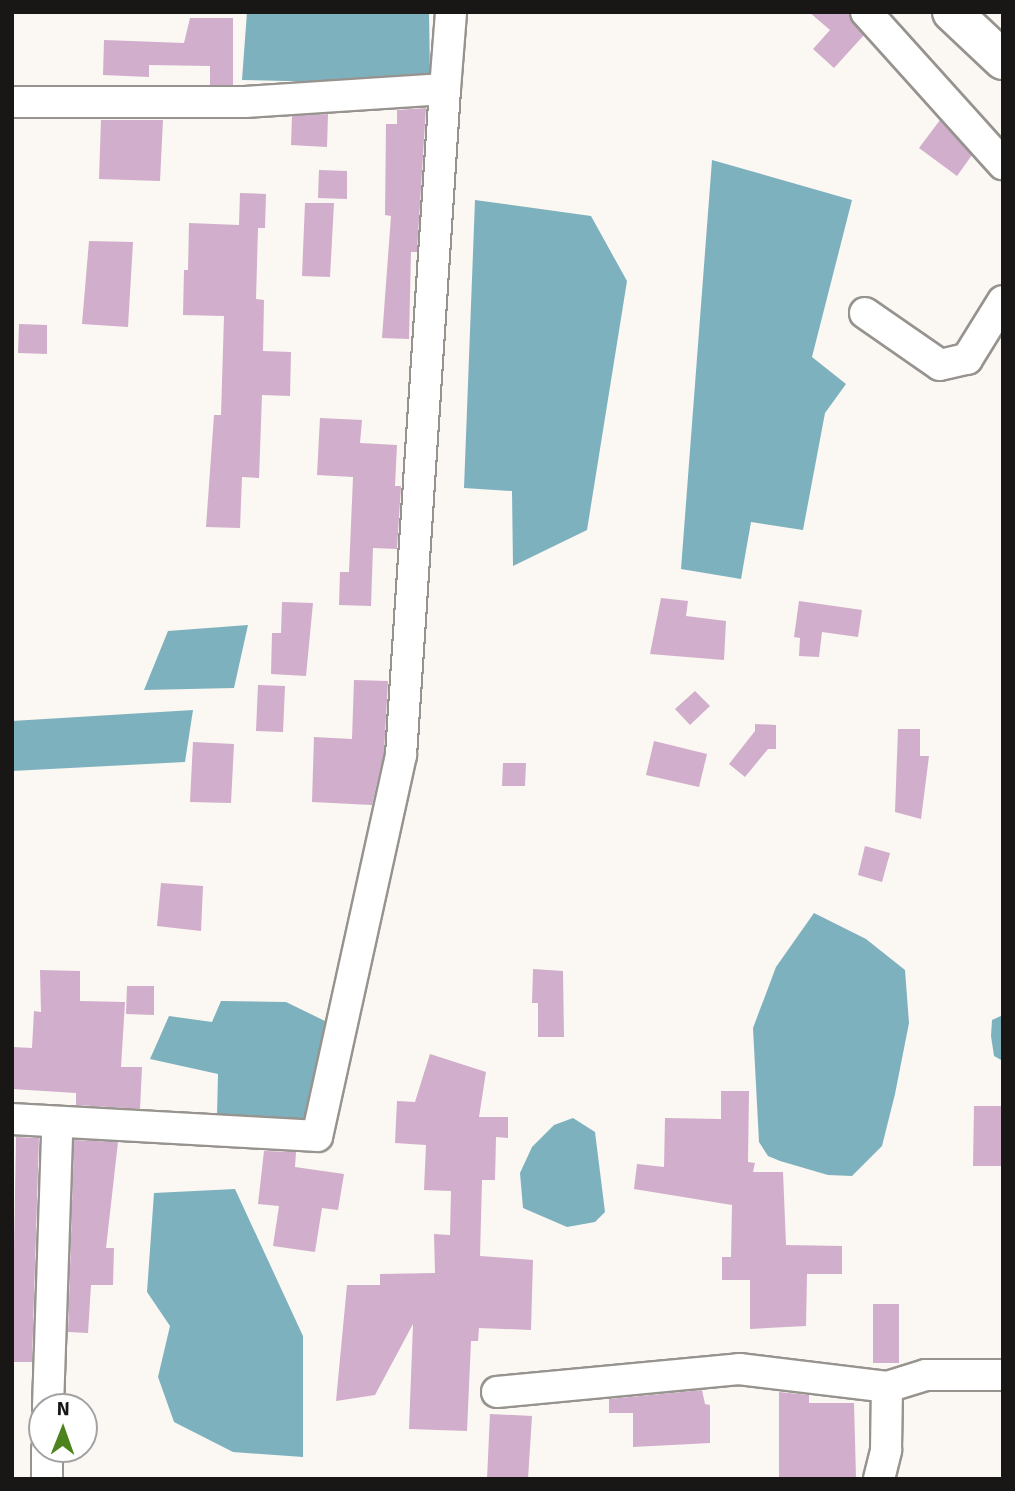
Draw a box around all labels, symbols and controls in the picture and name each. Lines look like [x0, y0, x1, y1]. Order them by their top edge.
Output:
north arrow [28, 1393, 98, 1463]
text: N [57, 1397, 70, 1421]

